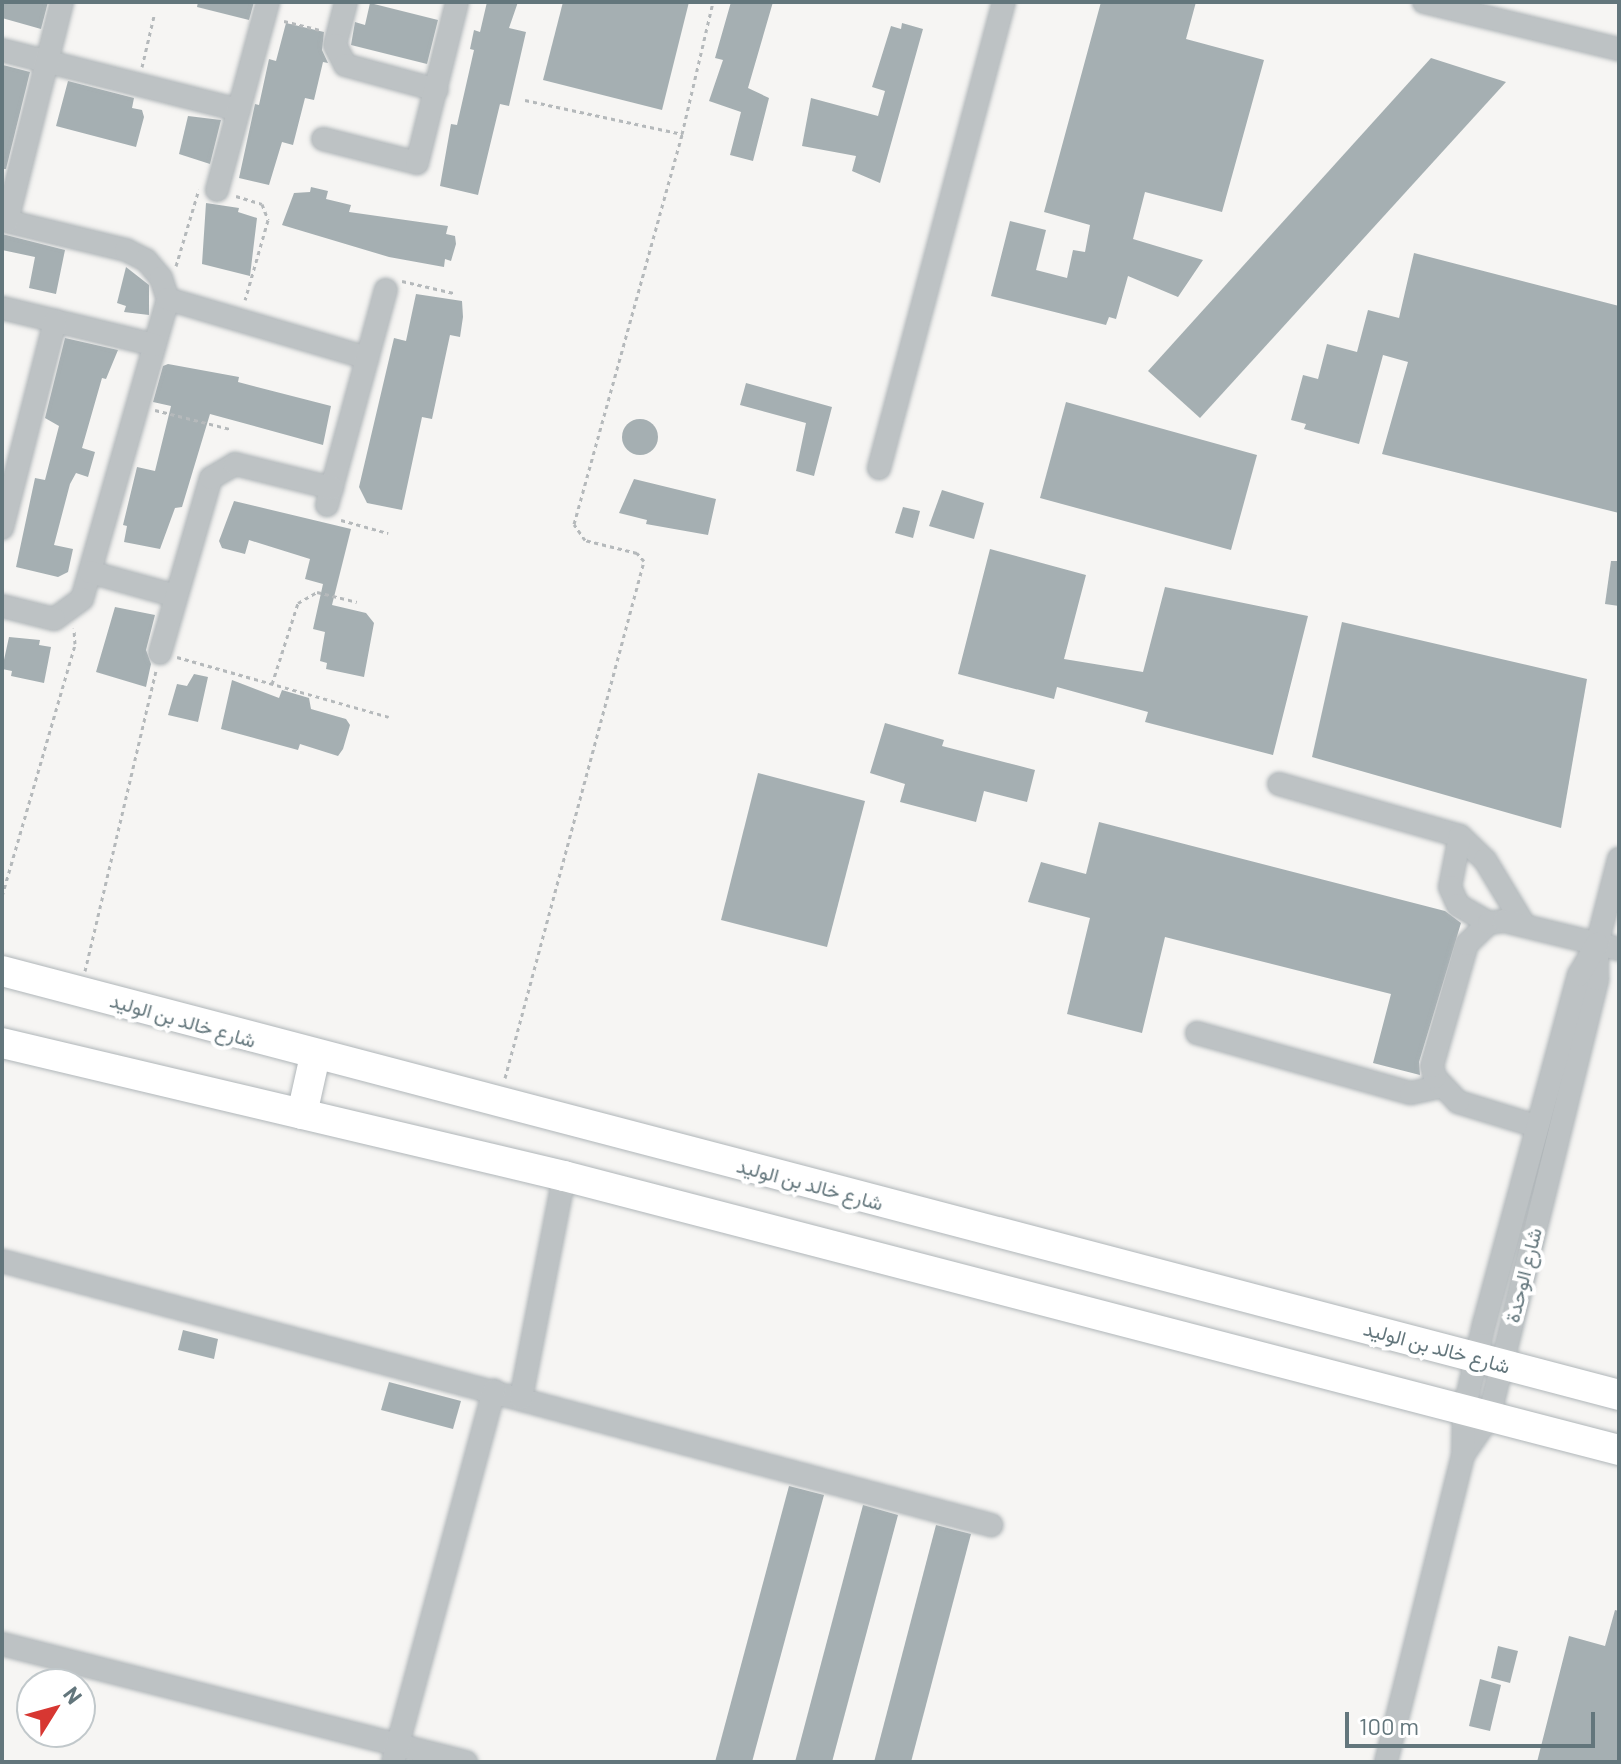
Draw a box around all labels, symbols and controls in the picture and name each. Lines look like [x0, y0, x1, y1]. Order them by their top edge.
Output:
street label: شارع خالد بن الوليد [107, 988, 259, 1052]
street label: شارع خالد بن الوليد [734, 1153, 886, 1215]
street label: شارع الوحدة [1500, 1225, 1546, 1325]
street label: شارع خالد بن الوليد [1361, 1316, 1513, 1378]
north arrow [16, 1668, 96, 1748]
text: N [59, 1681, 88, 1708]
scale bar [1349, 1696, 1599, 1746]
text: 100 m [1359, 1711, 1419, 1740]

